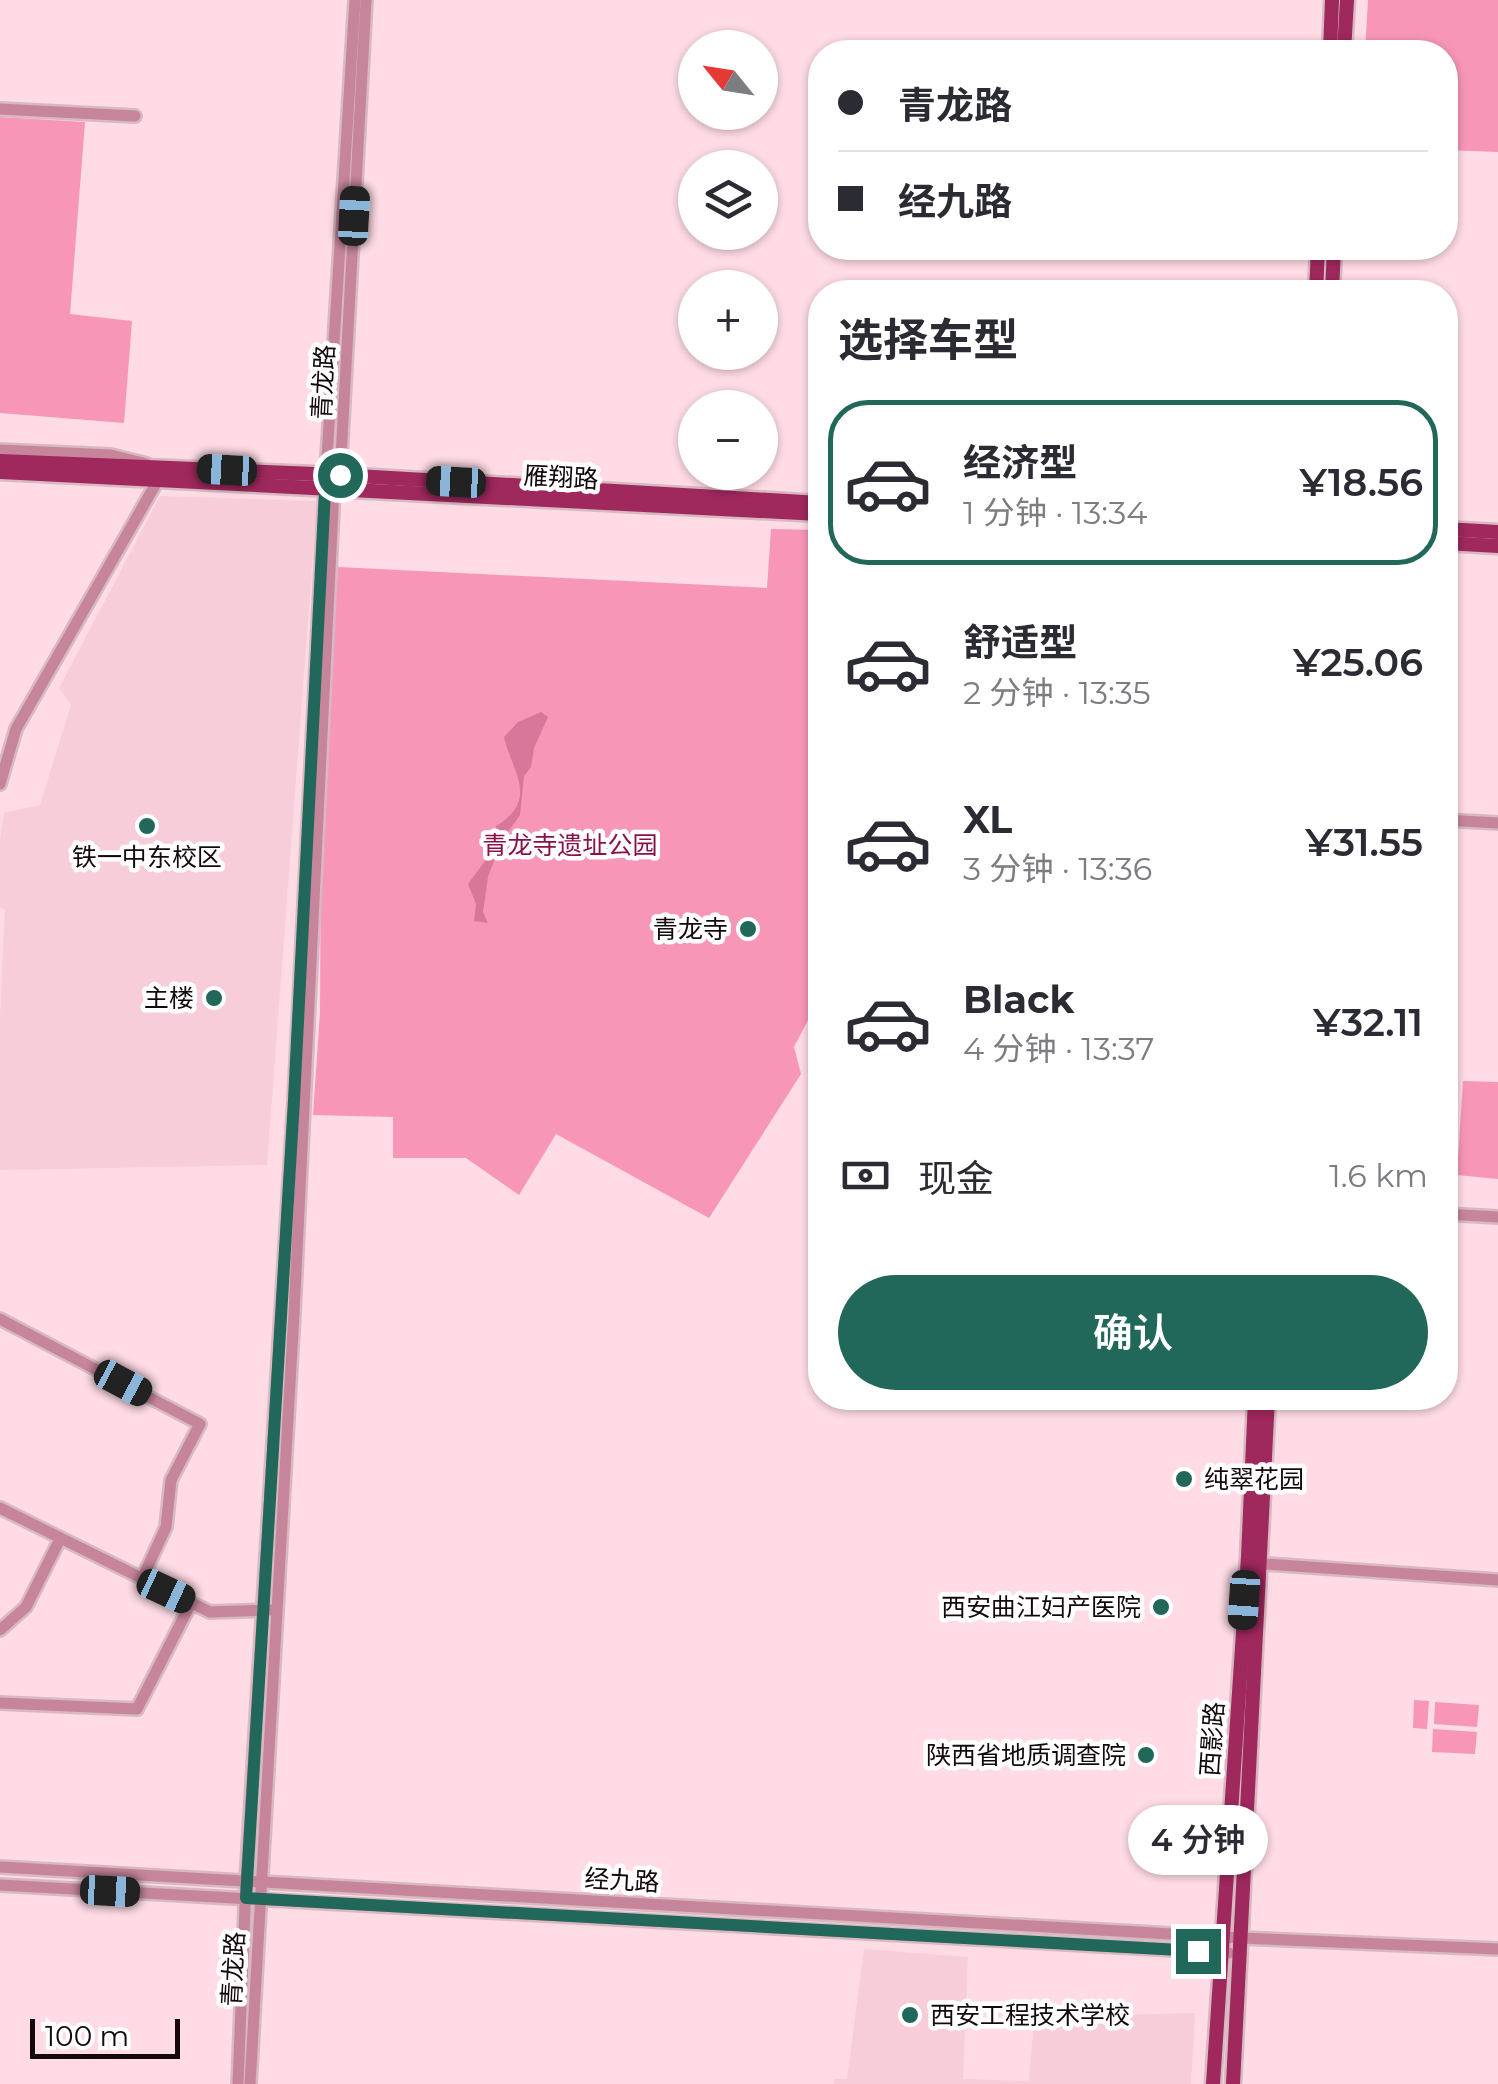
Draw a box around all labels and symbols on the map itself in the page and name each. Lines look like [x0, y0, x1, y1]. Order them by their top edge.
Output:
north arrow [678, 30, 778, 130]
car [337, 185, 371, 247]
street label: 青龙路 [306, 344, 340, 420]
car [196, 453, 258, 487]
route start [318, 453, 363, 498]
street label: 雁翔路 [523, 460, 599, 494]
car [425, 465, 487, 499]
marker: 铁一中东校区 [136, 815, 158, 837]
park label: 青龙寺遗址公园 [482, 830, 658, 860]
place label: 铁一中东校区 [72, 842, 222, 872]
place label: 青龙寺 [653, 914, 728, 944]
marker: 青龙寺 [737, 918, 759, 940]
place label: 主楼 [144, 983, 194, 1013]
marker: 主楼 [203, 987, 225, 1009]
car [89, 1356, 157, 1410]
place label: 纯翠花园 [1204, 1464, 1304, 1494]
marker: 纯翠花园 [1173, 1468, 1195, 1490]
car [132, 1565, 200, 1617]
car [1227, 1569, 1261, 1631]
place label: 西安曲江妇产医院 [941, 1592, 1141, 1622]
marker: 西安曲江妇产医院 [1150, 1596, 1172, 1618]
street label: 西影路 [1194, 1701, 1230, 1777]
place label: 陕西省地质调查院 [926, 1740, 1126, 1770]
marker: 陕西省地质调查院 [1135, 1744, 1157, 1766]
callout: 4 分钟 [1128, 1806, 1268, 1876]
street label: 经九路 [584, 1863, 660, 1897]
car [79, 1874, 141, 1908]
route end [1176, 1929, 1221, 1974]
street label: 青龙路 [216, 1931, 250, 2007]
place label: 西安工程技术学校 [930, 2000, 1130, 2030]
marker: 西安工程技术学校 [899, 2004, 921, 2026]
scale bar [30, 2014, 180, 2058]

